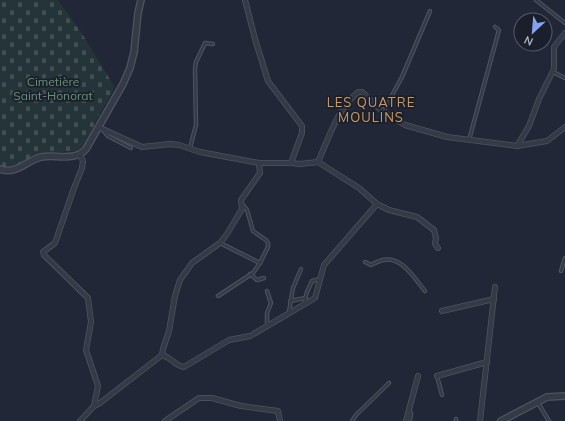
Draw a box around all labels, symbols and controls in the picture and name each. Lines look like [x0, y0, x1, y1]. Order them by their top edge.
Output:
north arrow [513, 12, 553, 52]
text: N [522, 33, 535, 49]
park label: Cimetière Saint-Honorat [13, 74, 93, 103]
district label: LES QUATRE MOULINS [327, 94, 415, 125]

